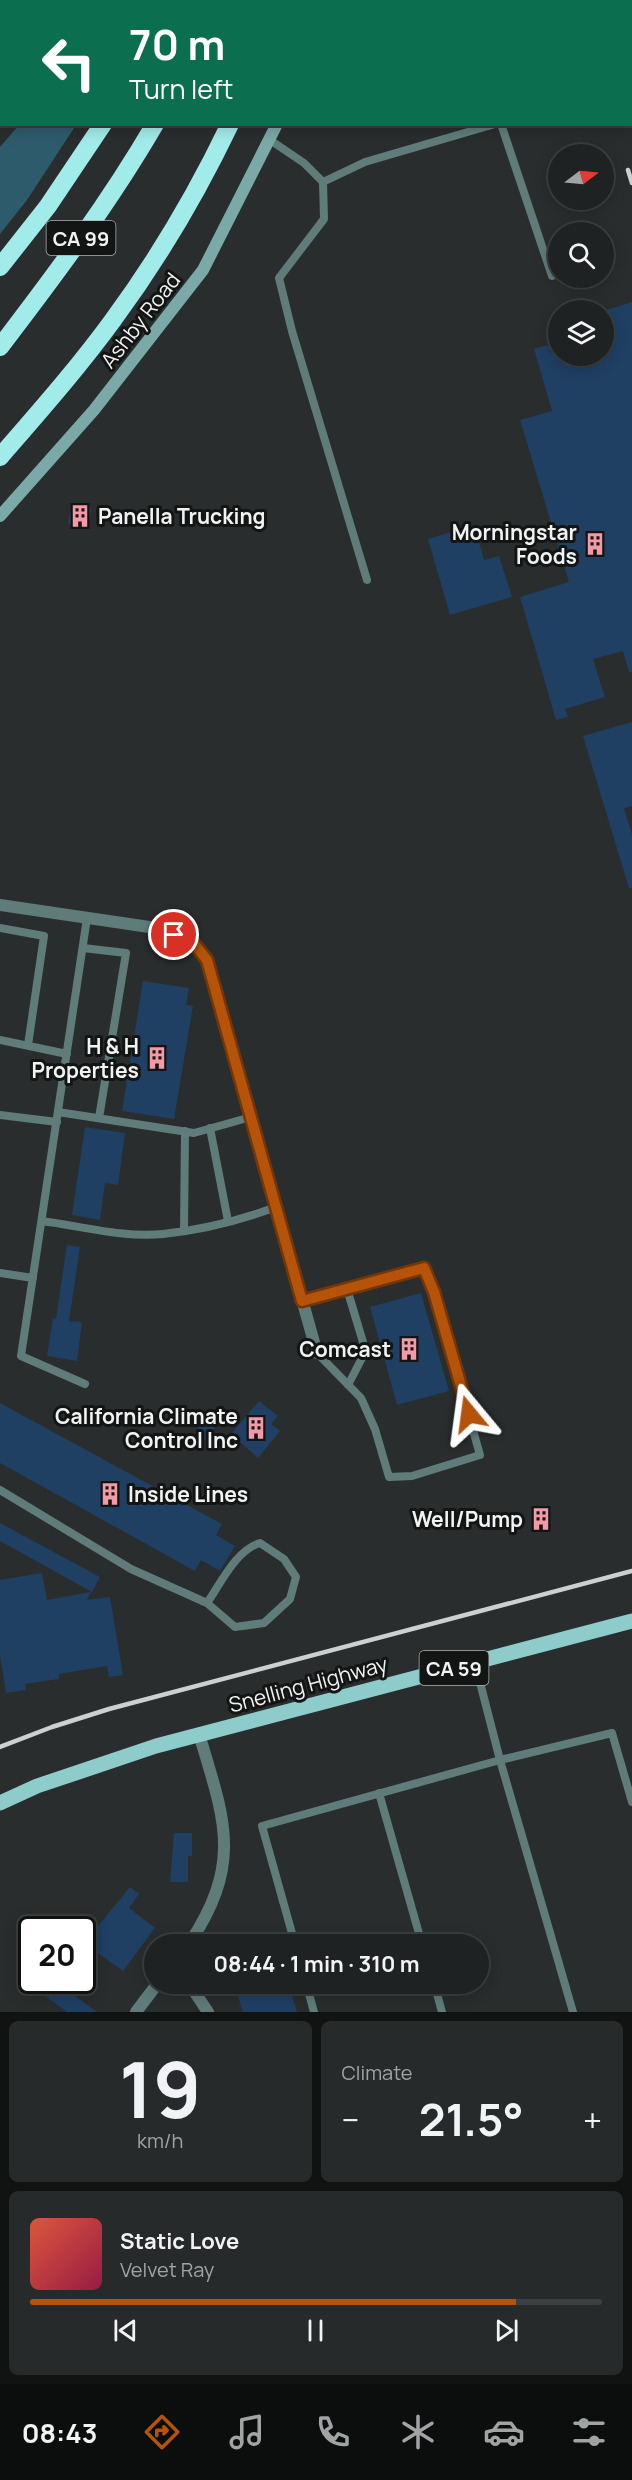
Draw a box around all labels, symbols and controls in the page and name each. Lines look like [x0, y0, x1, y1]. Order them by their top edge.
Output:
text: 70 m [129, 15, 225, 73]
icon: left [30, 24, 108, 102]
text: Turn left [129, 70, 233, 107]
north arrow [548, 144, 614, 210]
map controls [548, 144, 614, 366]
road number: CA 99 [46, 221, 116, 255]
button: search [548, 222, 614, 288]
street label: Ashby Road [94, 267, 186, 373]
button: layers [548, 300, 614, 366]
place label: Panella Trucking [98, 502, 265, 530]
building icon: Panella Trucking [67, 503, 93, 529]
place label: Morningstar Foods [452, 518, 577, 570]
building icon: Morningstar Foods [582, 531, 608, 557]
pin [148, 909, 199, 960]
icon: arrive [157, 918, 190, 951]
place label: H & H Properties [31, 1032, 139, 1084]
building icon: H & H Properties [144, 1045, 170, 1071]
place label: Comcast [299, 1335, 391, 1363]
building icon: Comcast [396, 1336, 422, 1362]
position arrow [437, 1382, 501, 1446]
place label: California Climate Control Inc [55, 1402, 238, 1454]
building icon: California Climate Control Inc [243, 1415, 269, 1441]
place label: Inside Lines [128, 1480, 248, 1508]
building icon: Inside Lines [97, 1481, 123, 1507]
place label: Well/Pump [412, 1505, 523, 1533]
building icon: Well/Pump [528, 1506, 554, 1532]
street label: Snelling Highway [226, 1649, 390, 1719]
road number: CA 59 [420, 1651, 488, 1685]
speed limit sign: 20 [18, 1916, 96, 1994]
text: 08:44 · 1 min · 310 m [213, 1949, 420, 1979]
text: 19 [119, 2035, 202, 2141]
text: Climate [342, 2059, 413, 2086]
text: 21.5° [419, 2088, 524, 2150]
text: − [342, 2097, 359, 2142]
text: + [583, 2097, 602, 2142]
text: km/h [137, 2127, 184, 2154]
text: Static Love [120, 2226, 239, 2256]
text: Velvet Ray [120, 2256, 214, 2283]
icon: previous [109, 2314, 142, 2347]
icon: pause [299, 2314, 332, 2347]
icon: next [490, 2314, 523, 2347]
icon: directions [141, 2411, 183, 2453]
icon: music [226, 2411, 268, 2453]
icon: phone [312, 2411, 354, 2453]
icon: climate [397, 2411, 439, 2453]
icon: car [483, 2411, 525, 2453]
icon: filters [568, 2411, 610, 2453]
text: 08:43 [22, 2414, 97, 2451]

